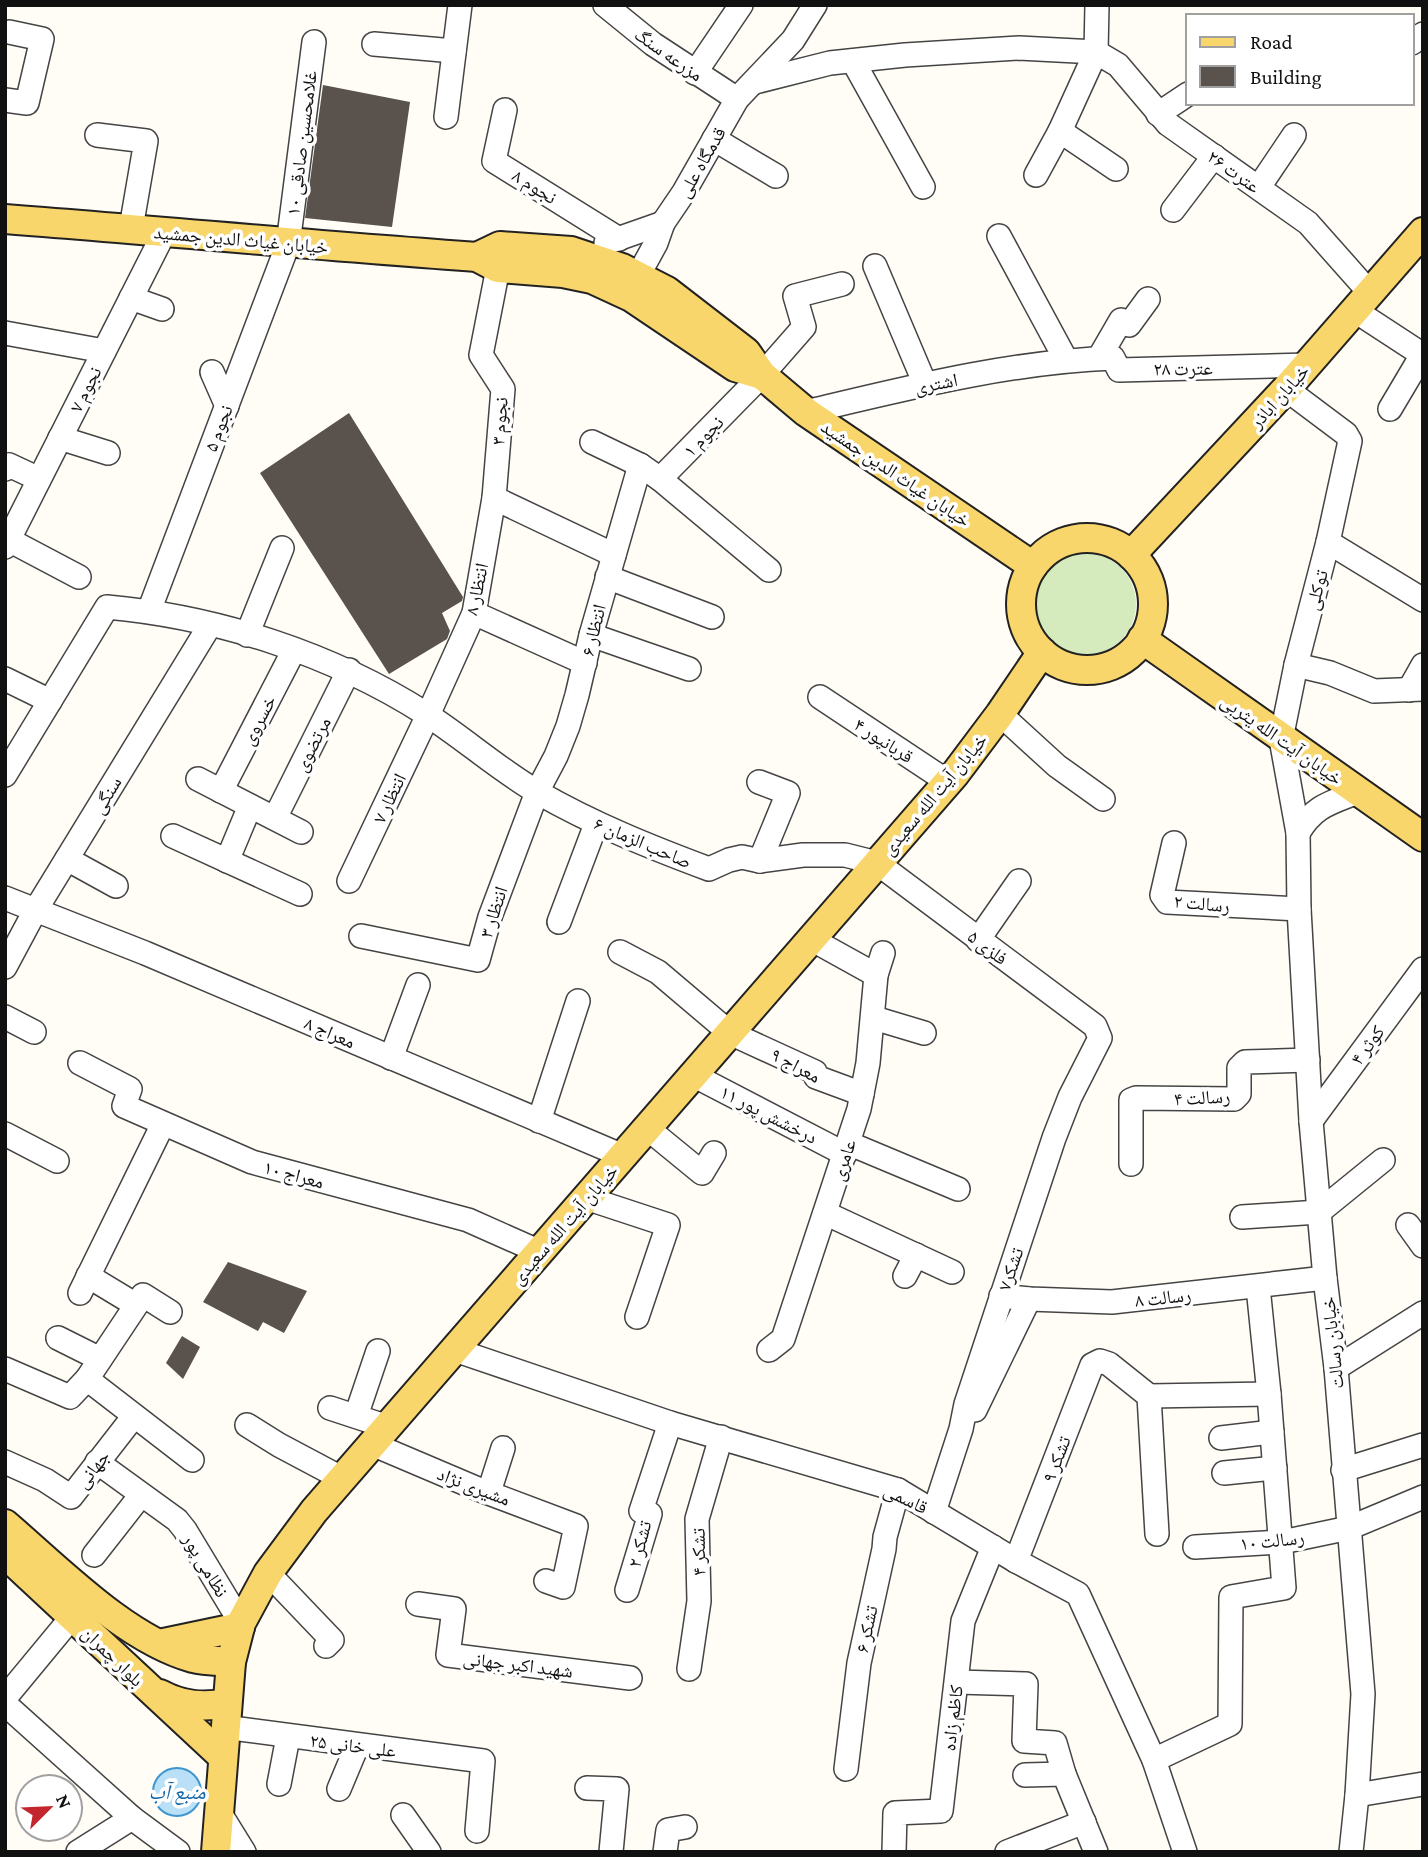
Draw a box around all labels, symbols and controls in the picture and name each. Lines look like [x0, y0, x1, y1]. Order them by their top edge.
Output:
legend [1186, 14, 1414, 105]
street label: مزرعه سنگ [630, 23, 707, 86]
text: Road [1250, 30, 1293, 54]
text: Building [1250, 65, 1322, 89]
street label: غلامحسین صادقی ۱۰ [282, 69, 322, 217]
street label: قدمگاه علی [673, 123, 731, 202]
street label: عترت ۲۶ [1203, 146, 1264, 198]
street label: نجوم ۸ [507, 165, 561, 211]
street label: خیابان غیاث الدین جمشید [153, 221, 329, 259]
street label: عترت ۲۸ [1153, 357, 1213, 381]
street label: خیابان اباذر [1245, 360, 1314, 434]
street label: نجوم ۷ [65, 363, 108, 417]
street label: اشتری [913, 369, 960, 399]
street label: نجوم ۳ [487, 396, 515, 446]
street label: نجوم ۵ [200, 402, 240, 455]
street label: نجوم ۱ [679, 412, 730, 463]
street label: خیابان غیاث الدین جمشید [817, 416, 974, 532]
street label: انتظار ۸ [461, 561, 493, 617]
street label: توکلی [1301, 567, 1333, 613]
street label: انتظار ۶ [577, 602, 611, 659]
street label: خیابان آیت الله یثربی [1216, 690, 1346, 790]
street label: خسروی [237, 692, 281, 749]
street label: مرتضوی [290, 713, 336, 775]
street label: قربانپور ۴ [850, 714, 917, 768]
street label: خیابان آیت الله سعیدی [878, 729, 992, 860]
street label: انتظار ۷ [368, 770, 411, 827]
street label: سنگی [87, 773, 127, 818]
street label: صاحب الزمان ۶ [591, 813, 695, 873]
street label: انتظار ۳ [475, 884, 513, 941]
street label: رسالت ۲ [1173, 891, 1231, 917]
street label: فلزی ۵ [963, 926, 1012, 970]
street label: معراج ۸ [301, 1012, 358, 1053]
street label: کوثر ۴ [1346, 1022, 1389, 1069]
street label: معراج ۹ [767, 1044, 824, 1088]
street label: درخشش پور ۱۱ [716, 1081, 821, 1149]
street label: رسالت ۴ [1173, 1086, 1231, 1110]
street label: عامری [827, 1136, 861, 1184]
street label: معراج ۱۰ [261, 1156, 326, 1194]
street label: خیابان آیت الله سعیدی [507, 1160, 623, 1289]
street label: تشکر۷ [993, 1245, 1029, 1294]
street label: رسالت ۸ [1134, 1284, 1192, 1312]
street label: خیابان رسالت [1317, 1296, 1349, 1390]
street label: تشکر ۹ [1038, 1433, 1076, 1486]
street label: جهانی [71, 1446, 115, 1493]
street label: مشیری نژاد [434, 1463, 513, 1511]
street label: قاسمی [880, 1479, 931, 1519]
street label: تشکر ۲ [624, 1518, 657, 1570]
street label: رسالت ۱۰ [1239, 1527, 1305, 1555]
street label: تشکر ۴ [688, 1528, 710, 1576]
street label: نظامی پور [177, 1529, 233, 1601]
street label: تشکر ۶ [851, 1603, 883, 1655]
street label: بلوار چمران [77, 1622, 148, 1692]
street label: شهید اکبر جهانی [462, 1647, 574, 1683]
street label: کاظم زاده [938, 1684, 969, 1752]
street label: علی خانی ۲۵ [309, 1730, 398, 1762]
north arrow [14, 1773, 84, 1843]
water label: منبع آب [148, 1780, 206, 1805]
text: N [52, 1791, 76, 1812]

